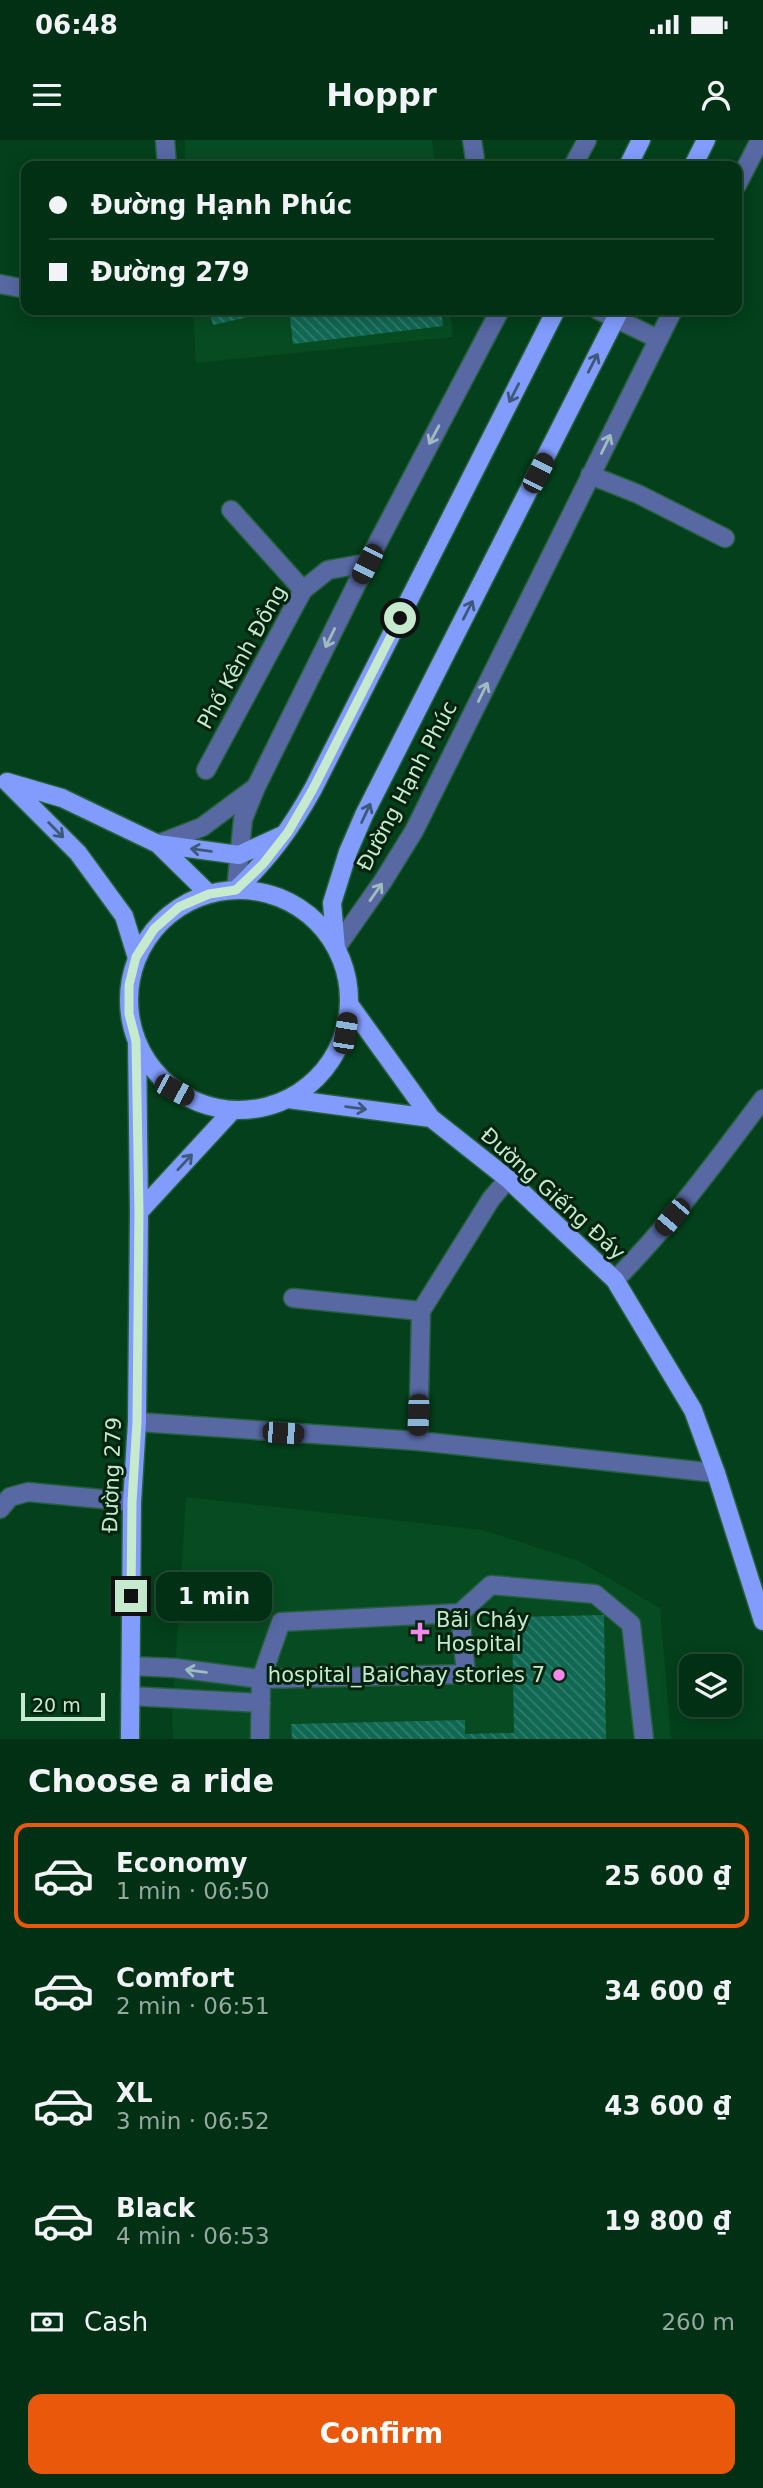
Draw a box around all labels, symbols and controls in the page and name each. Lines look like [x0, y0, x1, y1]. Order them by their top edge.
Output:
text: 06:48 [35, 10, 118, 40]
icon: menu [28, 76, 66, 114]
text: Hoppr [326, 76, 437, 114]
icon: person [697, 76, 735, 114]
text: Đường Hạnh Phúc [91, 190, 352, 220]
text: Đường 279 [91, 257, 250, 287]
one-way arrow [587, 353, 601, 374]
one-way arrow [507, 382, 521, 402]
one-way arrow [427, 424, 440, 445]
one-way arrow [599, 434, 613, 455]
car [520, 450, 557, 496]
car [349, 541, 386, 587]
street label: Phố Kênh Đồng [193, 581, 291, 733]
one-way arrow [462, 600, 476, 621]
route start [384, 602, 416, 634]
one-way arrow [323, 627, 337, 648]
one-way arrow [477, 682, 490, 703]
street label: Đường Hạnh Phúc [352, 697, 462, 875]
one-way arrow [360, 803, 373, 824]
one-way arrow [47, 822, 64, 839]
one-way arrow [190, 843, 213, 856]
one-way arrow [369, 883, 383, 902]
car [332, 1011, 359, 1055]
car [151, 1071, 198, 1109]
one-way arrow [344, 1102, 367, 1115]
street label: Đường Giếng Đáy [476, 1123, 630, 1265]
one-way arrow [177, 1154, 194, 1171]
car [651, 1194, 694, 1240]
car [407, 1394, 430, 1436]
street label: Đường 279 [98, 1417, 126, 1533]
car [262, 1421, 305, 1445]
callout: 1 min [156, 1572, 271, 1620]
route end [115, 1580, 147, 1612]
text: 1 min [178, 1583, 250, 1609]
place label: Bãi Cháy Hospital [436, 1608, 529, 1656]
marker: Bãi Cháy Hospital [410, 1622, 430, 1642]
map controls [679, 1654, 742, 1717]
button: layers [679, 1654, 742, 1717]
place label: hospital_BaiChay stories 7 [268, 1663, 545, 1688]
one-way arrow [185, 1664, 208, 1677]
marker: hospital_BaiChay stories 7 [551, 1667, 567, 1683]
scale bar [21, 1690, 105, 1722]
text: 20 m [32, 1694, 81, 1716]
text: Choose a ride [28, 1762, 274, 1800]
icon: car [32, 1844, 95, 1907]
text: Economy [116, 1848, 247, 1878]
text: 25 600 ₫ [604, 1861, 731, 1891]
text: 1 min · 06:50 [116, 1878, 270, 1904]
icon: car [32, 1959, 95, 2022]
text: Comfort [116, 1963, 234, 1993]
text: 34 600 ₫ [604, 1976, 731, 2006]
text: 2 min · 06:51 [116, 1993, 270, 2019]
icon: car [32, 2074, 95, 2137]
text: XL [116, 2078, 153, 2108]
text: 43 600 ₫ [604, 2091, 731, 2121]
text: 3 min · 06:52 [116, 2108, 270, 2134]
icon: car [32, 2189, 95, 2252]
text: Black [116, 2193, 195, 2223]
text: 19 800 ₫ [604, 2206, 731, 2236]
text: 4 min · 06:53 [116, 2223, 270, 2249]
icon: cash [28, 2303, 66, 2341]
text: Cash [84, 2307, 148, 2337]
text: 260 m [661, 2309, 735, 2335]
button: Confirm [28, 2394, 735, 2474]

